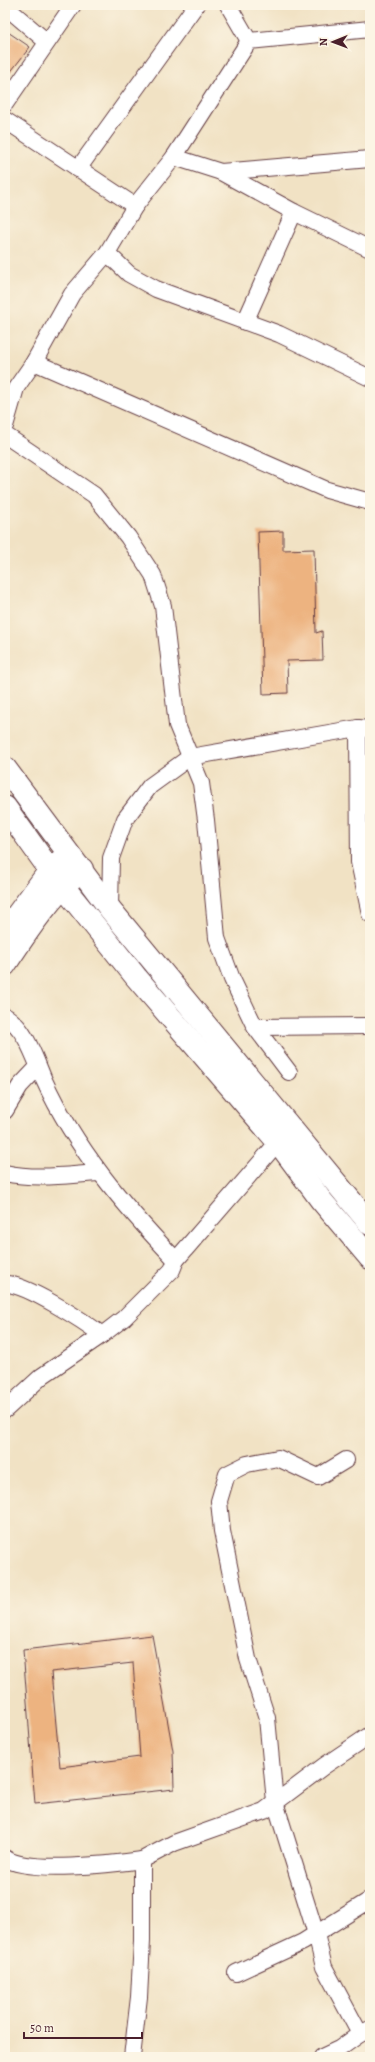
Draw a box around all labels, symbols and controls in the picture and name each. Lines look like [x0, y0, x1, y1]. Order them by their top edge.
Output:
north arrow [313, 22, 353, 62]
text: N [316, 38, 331, 46]
scale bar [24, 2014, 142, 2040]
text: 50 m [30, 2020, 54, 2036]

